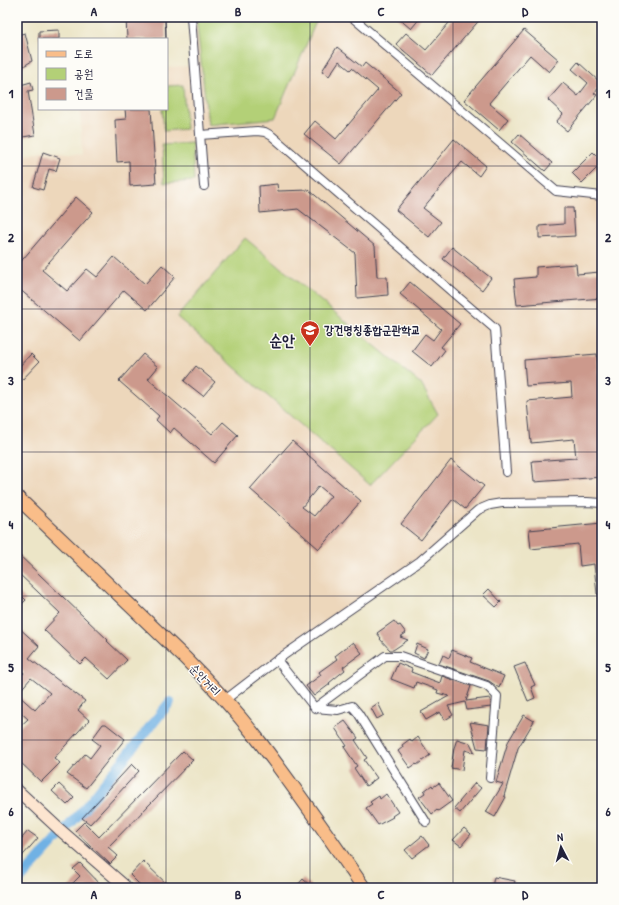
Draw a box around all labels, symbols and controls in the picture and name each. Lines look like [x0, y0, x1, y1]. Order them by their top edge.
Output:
text: A [91, 2, 98, 20]
text: B [235, 2, 242, 20]
text: C [377, 2, 385, 20]
text: D [522, 2, 529, 20]
legend [38, 38, 168, 110]
text: 도로 [74, 45, 93, 62]
text: 공원 [74, 65, 93, 82]
text: 1 [9, 84, 14, 102]
text: 1 [606, 84, 611, 102]
text: 건물 [74, 85, 94, 102]
text: 2 [8, 228, 15, 246]
text: 2 [605, 228, 612, 246]
school or university icon: 강건명칭종합군관학교 [299, 319, 321, 347]
place label: 강건명칭종합군관학교 [324, 321, 421, 338]
district label: 순안 [269, 329, 295, 351]
text: 3 [8, 371, 14, 389]
text: 3 [605, 371, 611, 389]
text: 4 [9, 515, 14, 533]
text: 4 [606, 515, 611, 533]
text: 5 [8, 658, 14, 676]
text: 5 [605, 658, 611, 676]
street label: 순안거리 [186, 660, 225, 700]
text: 6 [8, 802, 14, 820]
text: 6 [605, 802, 611, 820]
north arrow [541, 827, 581, 867]
text: N [556, 830, 564, 844]
text: A [91, 885, 98, 903]
text: B [235, 885, 242, 903]
text: C [377, 885, 385, 903]
text: D [522, 885, 529, 903]

